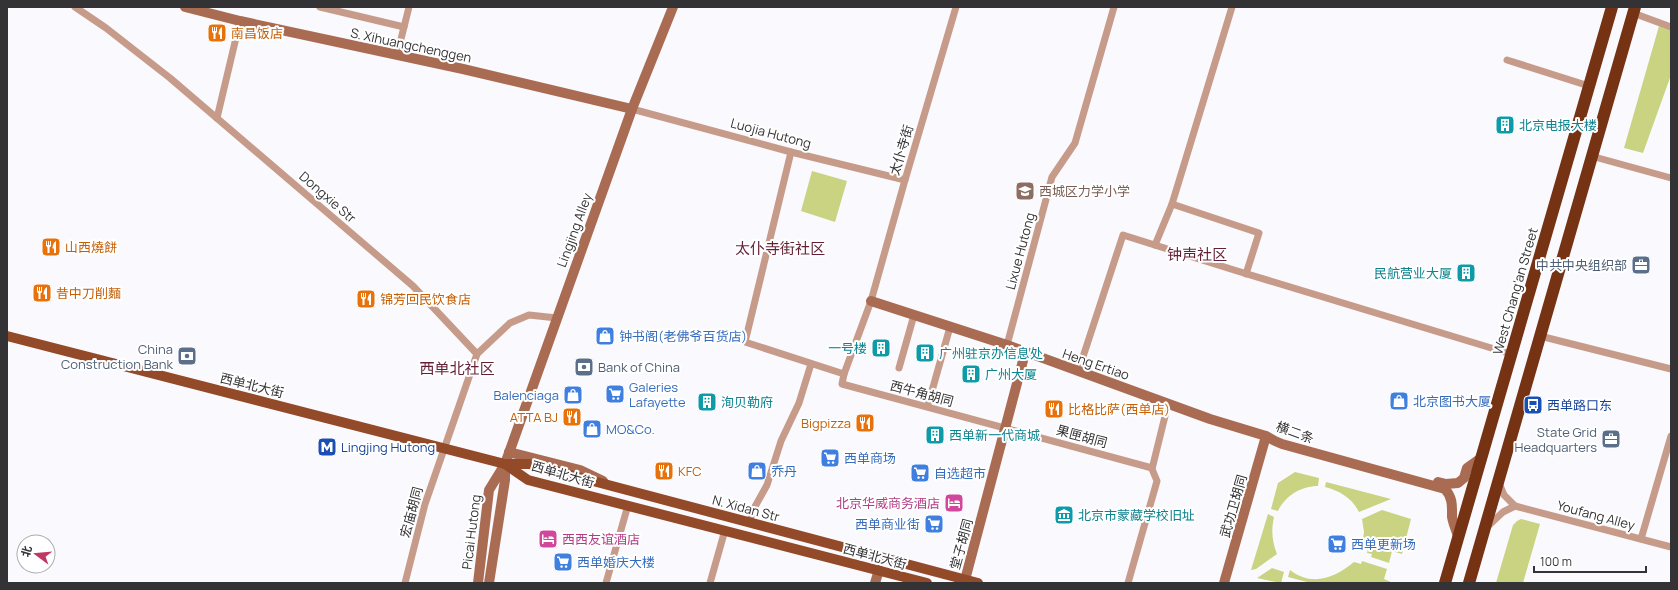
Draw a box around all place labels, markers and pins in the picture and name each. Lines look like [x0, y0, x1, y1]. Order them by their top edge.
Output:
restaurant icon: 南昌饭店 [206, 22, 228, 44]
place label: 南昌饭店 [231, 24, 283, 42]
building icon: 北京电报大楼 [1494, 114, 1516, 136]
place label: 北京电报大楼 [1519, 116, 1597, 134]
school or university icon: 西城区力学小学 [1014, 180, 1036, 202]
place label: 西城区力学小学 [1039, 182, 1130, 200]
restaurant icon: 山西燒餅 [40, 236, 62, 258]
place label: 山西燒餅 [65, 238, 117, 256]
office icon: 中共中央组织部 [1630, 254, 1652, 276]
place label: 中共中央组织部 [1536, 256, 1627, 274]
building icon: 民航营业大厦 [1455, 262, 1477, 284]
place label: 民航营业大厦 [1374, 264, 1452, 282]
restaurant icon: 昔中刀削麵 [31, 282, 53, 304]
place label: 昔中刀削麵 [56, 284, 121, 302]
restaurant icon: 锦芳回民饮食店 [355, 288, 377, 310]
place label: 锦芳回民饮食店 [380, 290, 471, 308]
shop icon: 钟书阁(老佛爷百货店) [594, 325, 616, 347]
place label: 钟书阁(老佛爷百货店) [619, 327, 747, 345]
building icon: 一号楼 [870, 337, 892, 359]
place label: 一号楼 [828, 339, 867, 357]
place label: China Construction Bank [61, 340, 174, 373]
building icon: 广州驻京办信息处 [914, 342, 936, 364]
place label: 广州驻京办信息处 [939, 344, 1043, 362]
bank icon: China Construction Bank [176, 345, 198, 367]
bank icon: Bank of China [573, 356, 595, 378]
place label: Bank of China [598, 358, 680, 376]
building icon: 广州大厦 [960, 363, 982, 385]
place label: 广州大厦 [985, 365, 1037, 383]
place label: Galeries Lafayette [629, 378, 686, 411]
supermarket icon: Galeries Lafayette [604, 383, 626, 405]
shop icon: Balenciaga [562, 384, 584, 406]
place label: Balenciaga [494, 386, 559, 404]
shop icon: 北京图书大厦 [1388, 390, 1410, 412]
building icon: 洵贝勒府 [696, 391, 718, 413]
place label: 北京图书大厦 [1413, 392, 1491, 410]
place label: 洵贝勒府 [721, 393, 773, 411]
bus stop icon: 西单路口东 [1522, 394, 1544, 416]
place label: 西单路口东 [1547, 396, 1612, 414]
restaurant icon: 比格比萨(西单店) [1043, 398, 1065, 420]
place label: 比格比萨(西单店) [1068, 400, 1170, 418]
restaurant icon: ATTA BJ [561, 406, 583, 428]
place label: ATTA BJ [510, 408, 558, 426]
restaurant icon: Bigpizza [854, 412, 876, 434]
place label: Bigpizza [801, 414, 851, 432]
shop icon: MO&Co. [581, 418, 603, 440]
place label: MO&Co. [606, 420, 655, 438]
place label: State Grid Headquarters [1515, 423, 1597, 456]
building icon: 西单新一代商城 [924, 424, 946, 446]
place label: 西单新一代商城 [949, 426, 1040, 444]
office icon: State Grid Headquarters [1600, 428, 1622, 450]
metro station icon: Lingjing Hutong [316, 436, 338, 458]
place label: Lingjing Hutong [341, 438, 435, 456]
supermarket icon: 西单商场 [819, 447, 841, 469]
place label: 西单商场 [844, 449, 896, 467]
restaurant icon: KFC [653, 460, 675, 482]
shop icon: 乔丹 [746, 460, 768, 482]
place label: KFC [678, 462, 702, 480]
place label: 乔丹 [771, 462, 797, 480]
supermarket icon: 自选超市 [909, 462, 931, 484]
place label: 自选超市 [934, 464, 986, 482]
hotel icon: 北京华威商务酒店 [943, 492, 965, 514]
place label: 北京华威商务酒店 [836, 494, 940, 512]
museum icon: 北京市蒙藏学校旧址 [1053, 504, 1075, 526]
place label: 北京市蒙藏学校旧址 [1078, 506, 1195, 524]
supermarket icon: 西单商业街 [923, 513, 945, 535]
place label: 西单商业街 [855, 515, 920, 533]
hotel icon: 西西友谊酒店 [537, 528, 559, 550]
place label: 西西友谊酒店 [562, 530, 640, 548]
supermarket icon: 西单更新场 [1326, 533, 1348, 555]
place label: 西单更新场 [1351, 535, 1416, 553]
supermarket icon: 西单婚庆大楼 [552, 551, 574, 573]
place label: 西单婚庆大楼 [577, 553, 655, 571]

